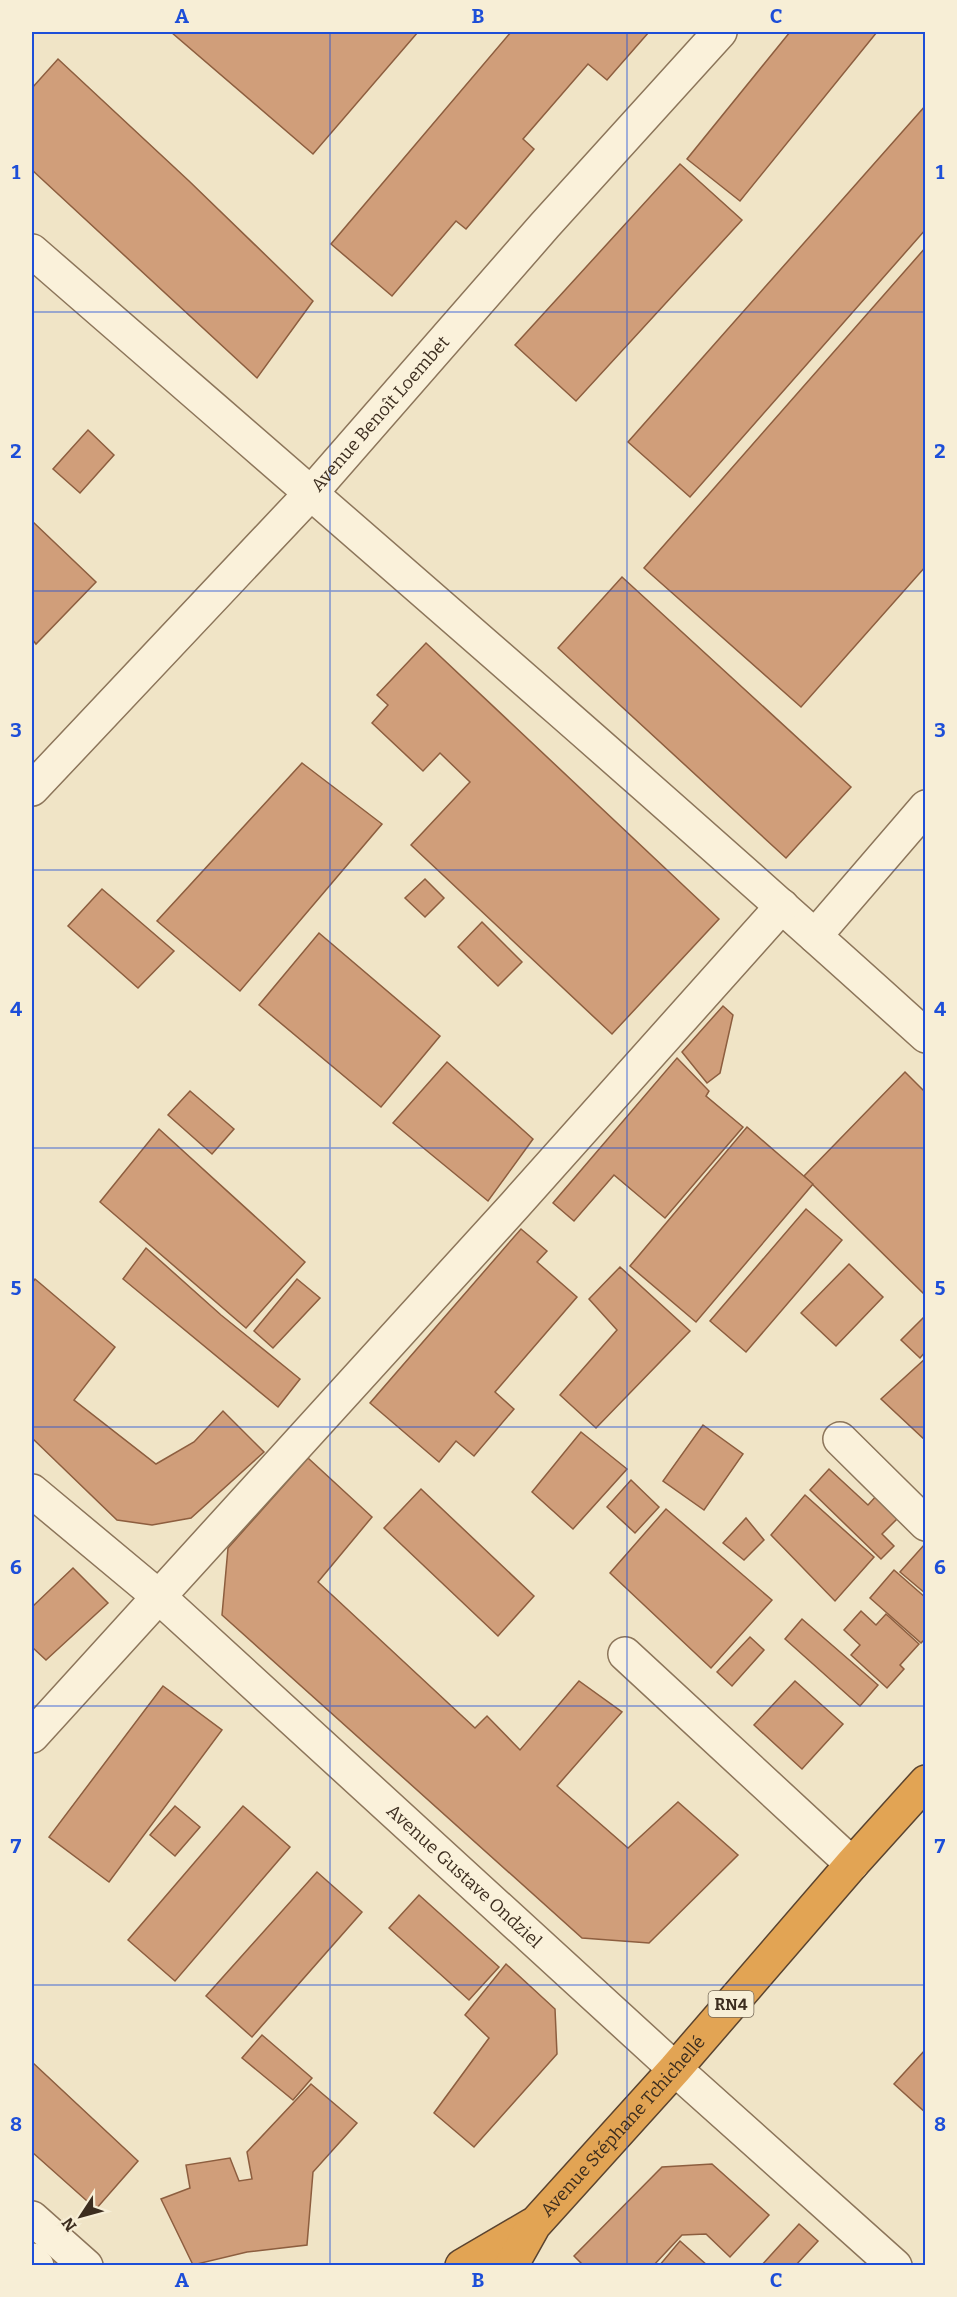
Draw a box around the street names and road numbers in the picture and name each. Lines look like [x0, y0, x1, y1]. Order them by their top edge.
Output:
street label: Avenue Benoît Loembet [306, 331, 454, 496]
street label: Avenue Gustave Ondziel [382, 1800, 546, 1953]
road number: RN4 [708, 1991, 754, 2017]
street label: Avenue Stéphane Tchichellé [536, 2031, 710, 2221]

